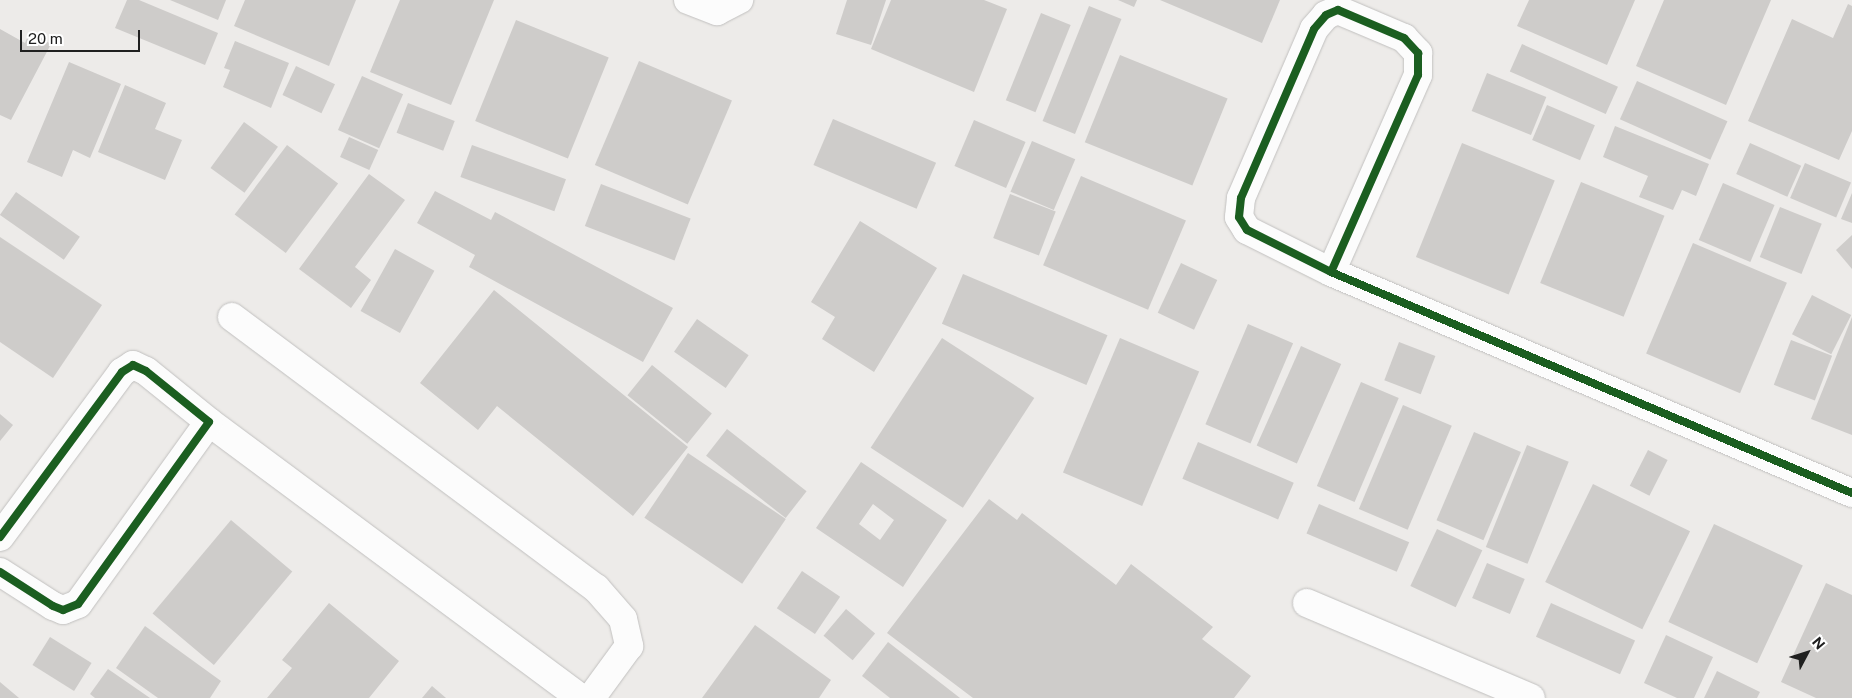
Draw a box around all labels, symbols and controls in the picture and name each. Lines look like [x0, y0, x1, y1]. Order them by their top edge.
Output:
scale bar [22, 20, 142, 52]
text: 20 m [28, 30, 63, 47]
north arrow [1782, 628, 1832, 678]
text: N [1809, 634, 1828, 653]

